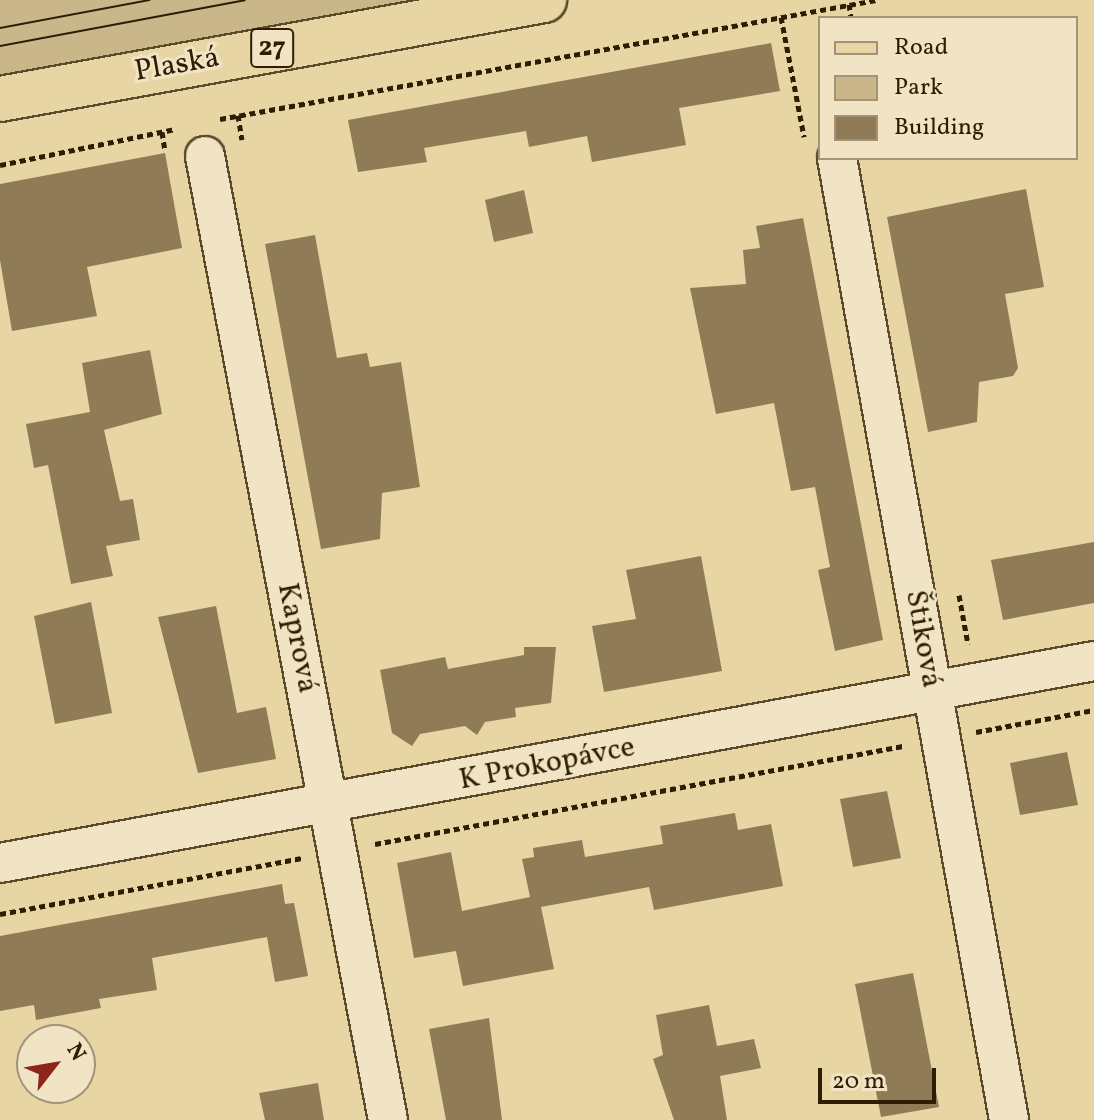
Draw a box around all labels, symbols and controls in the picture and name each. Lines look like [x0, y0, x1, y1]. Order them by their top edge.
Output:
legend [818, 16, 1078, 160]
road number: 27 [250, 24, 294, 72]
text: Road [894, 31, 948, 65]
street label: Plaská [132, 40, 222, 90]
text: Park [894, 71, 943, 105]
text: Building [894, 111, 984, 145]
street label: Kaprová [269, 580, 325, 696]
street label: Štiková [897, 587, 949, 691]
street label: K Prokopávce [456, 729, 638, 799]
north arrow [16, 1024, 96, 1104]
text: N [58, 1038, 93, 1067]
scale bar [822, 1052, 940, 1102]
text: 20 m [832, 1065, 885, 1099]

